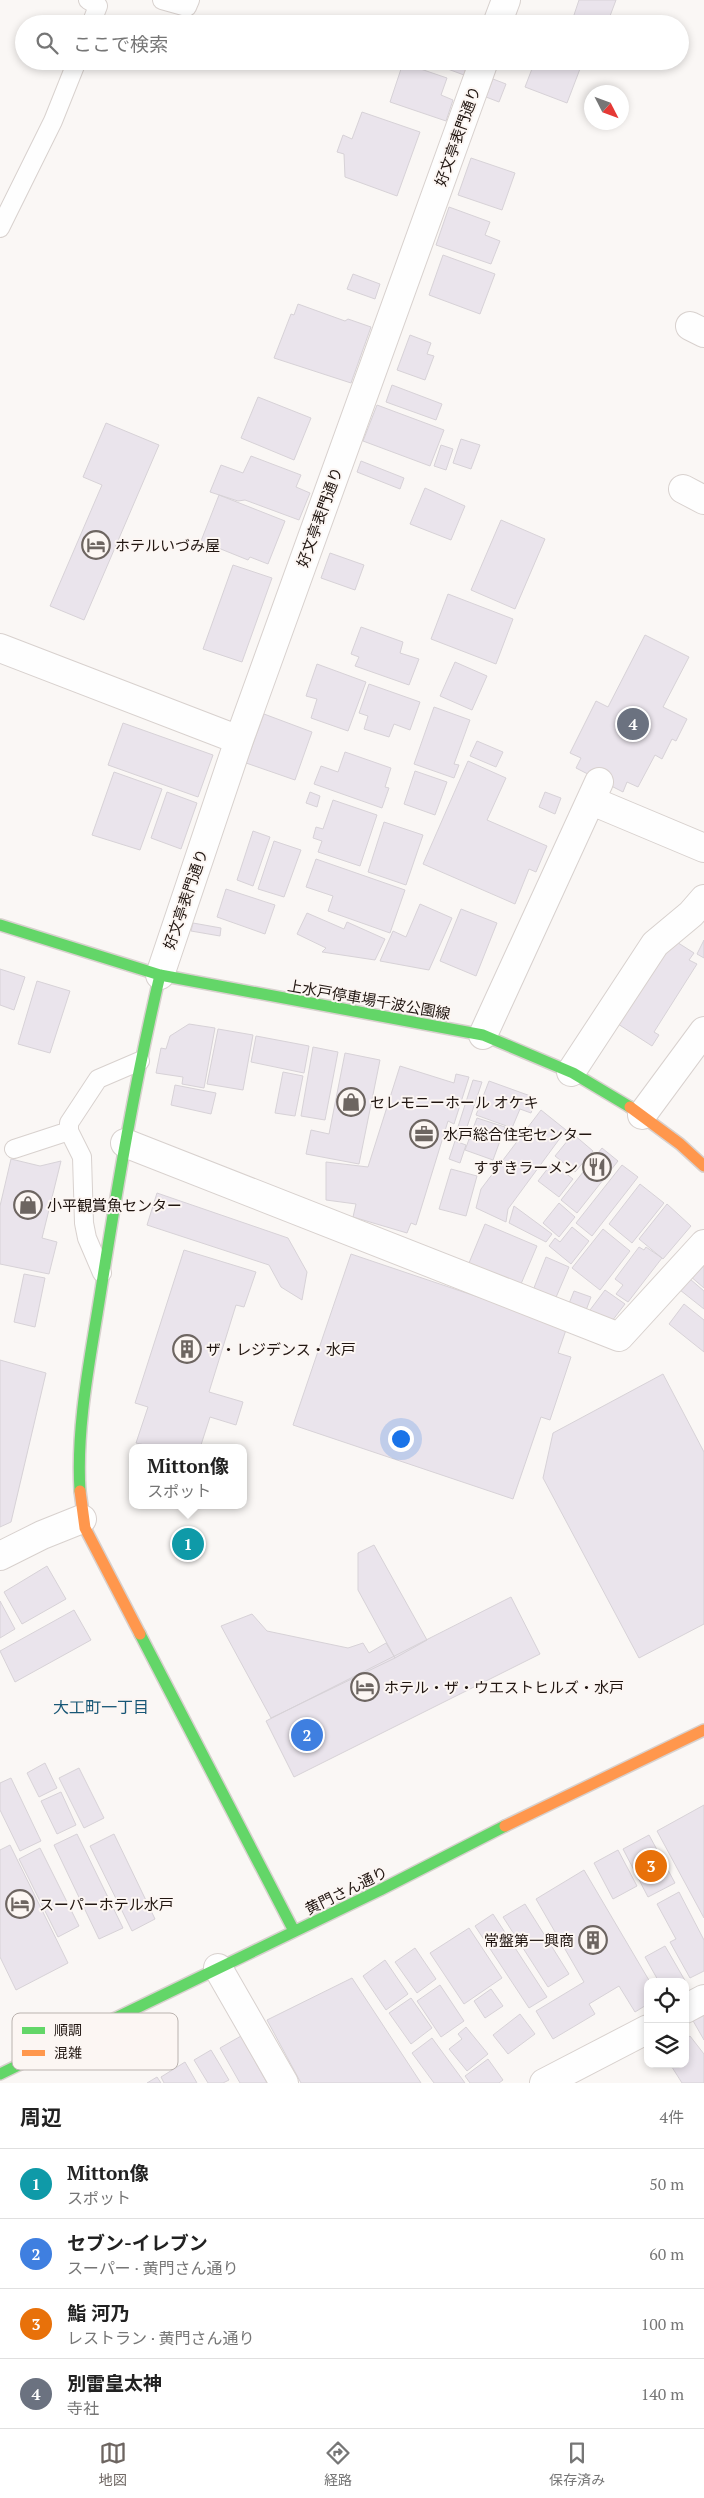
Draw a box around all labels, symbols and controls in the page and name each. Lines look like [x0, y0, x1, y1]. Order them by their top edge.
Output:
search box [15, 15, 689, 70]
icon: search [33, 29, 61, 57]
text: ここで検索 [73, 31, 168, 56]
street label: 好文亭表門通り [430, 83, 484, 189]
north arrow [584, 85, 629, 130]
street label: 好文亭表門通り [292, 464, 346, 570]
hotel icon: ホテルいづみ屋 [81, 530, 111, 560]
place label: ホテルいづみ屋 [115, 535, 220, 555]
pin: 4 [617, 705, 649, 743]
street label: 好文亭表門通り [158, 846, 212, 952]
street label: 上水戸停車場千波公園線 [286, 975, 452, 1023]
shop icon: セレモニーホール オケキ [336, 1087, 366, 1117]
place label: セレモニーホール オケキ [370, 1092, 539, 1112]
office icon: 水戸総合住宅センター [409, 1119, 439, 1149]
place label: 水戸総合住宅センター [443, 1124, 593, 1144]
restaurant icon: すずきラーメン [582, 1152, 612, 1182]
place label: すずきラーメン [474, 1157, 578, 1177]
shop icon: 小平観賞魚センター [13, 1190, 43, 1220]
place label: 小平観賞魚センター [47, 1195, 182, 1215]
building icon: ザ・レジデンス・水戸 [172, 1334, 202, 1364]
place label: ザ・レジデンス・水戸 [206, 1339, 356, 1359]
your location [388, 1426, 414, 1452]
popup [129, 1444, 247, 1509]
text: Mitton像 [147, 1453, 229, 1478]
text: スポット [147, 1480, 211, 1502]
pin: 1 [172, 1525, 204, 1563]
hotel icon: ホテル・ザ・ウエストヒルズ・水戸 [350, 1672, 380, 1702]
place label: ホテル・ザ・ウエストヒルズ・水戸 [384, 1677, 624, 1697]
district label: 大工町一丁目 [53, 1696, 149, 1718]
pin: 2 [291, 1716, 323, 1754]
pin: 3 [635, 1847, 667, 1885]
street label: 黄門さん通り [301, 1861, 391, 1919]
hotel icon: スーパーホテル水戸 [5, 1889, 35, 1919]
place label: スーパーホテル水戸 [39, 1894, 174, 1914]
building icon: 常盤第一興商 [578, 1925, 608, 1955]
place label: 常盤第一興商 [484, 1930, 574, 1950]
map controls [644, 1978, 689, 2068]
button: locate [644, 1978, 689, 2023]
legend [12, 2013, 178, 2070]
text: 順調 [54, 2020, 82, 2039]
button: layers [644, 2023, 689, 2068]
text: 混雑 [54, 2043, 82, 2062]
text: 周辺 [20, 2103, 62, 2131]
text: 4件 [659, 2106, 684, 2128]
text: Mitton像 [67, 2160, 149, 2185]
text: 1 [31, 2173, 41, 2195]
text: 50 m [649, 2173, 684, 2195]
text: スポット [67, 2187, 131, 2209]
text: セブン-イレブン [67, 2230, 208, 2255]
text: 2 [31, 2243, 41, 2265]
text: 60 m [649, 2243, 684, 2265]
text: スーパー · 黄門さん通り [67, 2257, 238, 2279]
text: 鮨 河乃 [67, 2300, 129, 2325]
text: 3 [31, 2313, 41, 2335]
text: 100 m [641, 2313, 684, 2335]
text: レストラン · 黄門さん通り [67, 2327, 255, 2349]
text: 別雷皇太神 [67, 2370, 162, 2395]
text: 4 [31, 2383, 41, 2405]
text: 140 m [641, 2383, 684, 2405]
text: 寺社 [67, 2397, 99, 2419]
tab: 地図 [99, 2439, 127, 2489]
tab: 経路 [324, 2439, 352, 2489]
tab: 保存済み [549, 2439, 605, 2489]

